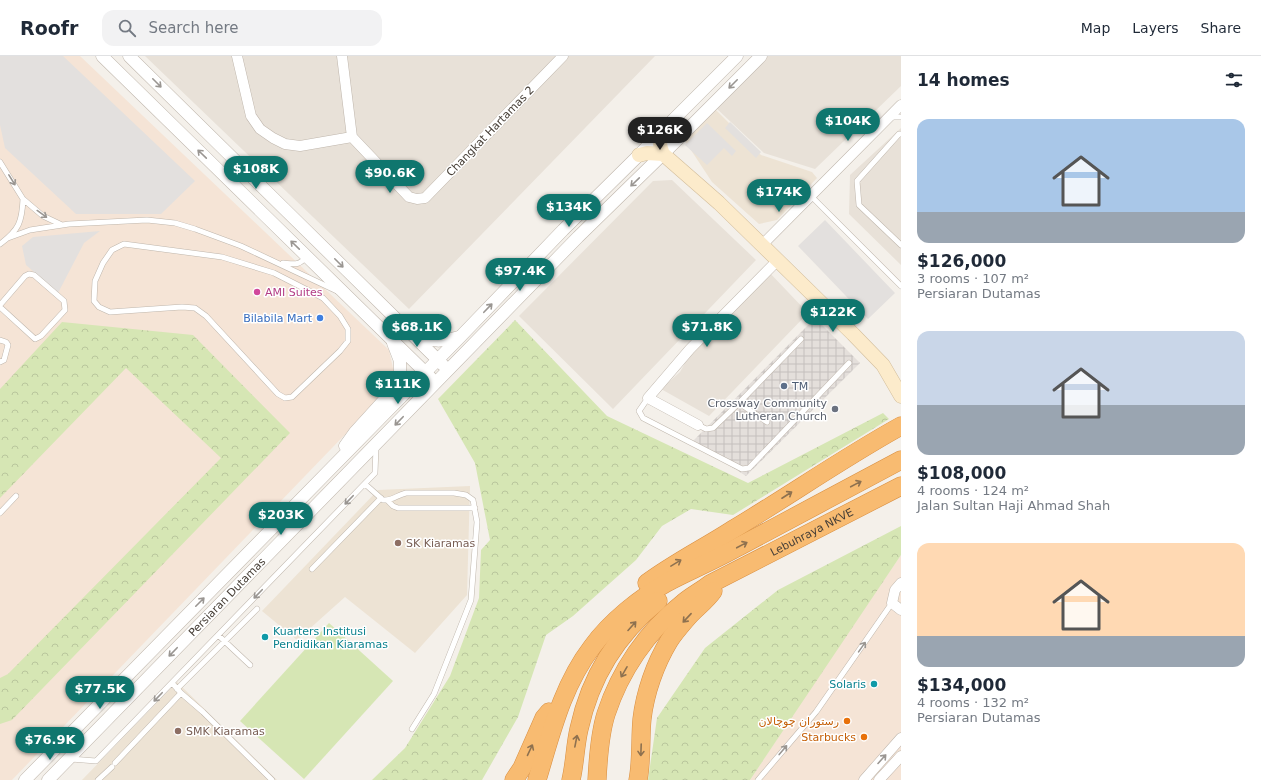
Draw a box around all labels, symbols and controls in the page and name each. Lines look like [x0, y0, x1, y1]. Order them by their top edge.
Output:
search box [102, 10, 382, 46]
text: Roofr [20, 17, 78, 39]
icon: search [116, 17, 138, 39]
text: Search here [148, 19, 238, 37]
text: Map [1081, 20, 1110, 36]
text: Layers [1132, 20, 1179, 36]
text: Share [1201, 20, 1241, 36]
icon: filters [1223, 69, 1245, 91]
text: 14 homes [917, 70, 1010, 90]
one-way arrow [152, 78, 162, 88]
one-way arrow [728, 79, 738, 89]
street label: Changkat Hartamas 2 [444, 84, 537, 179]
pin: $104K [820, 108, 876, 142]
text: $104K [825, 113, 871, 128]
pin: $126K [632, 117, 688, 151]
text: $126K [637, 122, 683, 137]
icon: home [1045, 145, 1117, 217]
one-way arrow [197, 149, 207, 159]
pin: $108K [228, 156, 284, 190]
pin: $90.6K [357, 160, 423, 194]
text: $108K [233, 161, 279, 176]
text: $90.6K [364, 165, 416, 180]
one-way arrow [8, 174, 16, 186]
one-way arrow [630, 177, 640, 186]
pin: $174K [751, 179, 807, 213]
text: $174K [756, 184, 802, 199]
pin: $134K [541, 194, 597, 228]
text: $134K [546, 199, 592, 214]
one-way arrow [36, 210, 47, 218]
one-way arrow [290, 240, 300, 250]
text: $126,000 [917, 251, 1006, 271]
one-way arrow [334, 258, 344, 268]
pin: $97.4K [487, 258, 553, 292]
text: $97.4K [494, 263, 546, 278]
text: 3 rooms · 107 m² [917, 271, 1029, 286]
place label: AMI Suites [265, 286, 323, 299]
text: Persiaran Dutamas [917, 286, 1040, 301]
marker: AMI Suites [252, 287, 262, 297]
pin: $122K [805, 299, 861, 333]
one-way arrow [483, 303, 493, 313]
text: $122K [810, 304, 856, 319]
place label: Bilabila Mart [243, 312, 313, 325]
marker: Bilabila Mart [315, 313, 325, 323]
pin: $68.1K [384, 314, 450, 348]
pin: $71.8K [674, 314, 740, 348]
text: $68.1K [391, 319, 443, 334]
text: $71.8K [681, 319, 733, 334]
icon: home [1045, 357, 1117, 429]
pin: $111K [370, 371, 426, 405]
text: $111K [375, 376, 421, 391]
place label: TM [791, 380, 808, 393]
marker: TM [779, 381, 789, 391]
place label: Crossway Community Lutheran Church [707, 397, 827, 423]
marker: Crossway Community Lutheran Church [830, 404, 840, 414]
one-way arrow [394, 416, 404, 426]
text: $108,000 [917, 463, 1006, 483]
one-way arrow [850, 480, 862, 487]
text: 4 rooms · 124 m² [917, 483, 1029, 498]
one-way arrow [781, 491, 792, 499]
one-way arrow [344, 495, 354, 505]
text: Jalan Sultan Haji Ahmad Shah [917, 498, 1110, 513]
pin: $203K [253, 502, 309, 536]
street label: Lebuhraya NKVE [768, 506, 856, 559]
text: $203K [258, 507, 304, 522]
place label: SK Kiaramas [406, 537, 475, 550]
marker: SK Kiaramas [393, 538, 403, 548]
one-way arrow [735, 541, 747, 549]
street label: Persiaran Dutamas [186, 555, 269, 639]
one-way arrow [670, 559, 682, 567]
icon: home [1045, 569, 1117, 641]
one-way arrow [253, 589, 263, 599]
one-way arrow [195, 597, 205, 607]
one-way arrow [683, 613, 692, 623]
one-way arrow [627, 622, 636, 632]
place label: Kuarters Institusi Pendidikan Kiaramas [273, 625, 388, 651]
marker: Kuarters Institusi Pendidikan Kiaramas [260, 632, 270, 642]
one-way arrow [858, 641, 866, 652]
one-way arrow [168, 647, 178, 657]
one-way arrow [620, 665, 628, 677]
text: $134,000 [917, 675, 1006, 695]
pin: $77.5K [67, 676, 133, 710]
place label: Solaris [829, 678, 866, 691]
marker: Solaris [869, 679, 879, 689]
text: $77.5K [74, 681, 126, 696]
one-way arrow [153, 692, 163, 702]
text: 4 rooms · 132 m² [917, 695, 1029, 710]
text: Persiaran Dutamas [917, 710, 1040, 725]
place label: رستوران چوچالان [759, 715, 839, 728]
marker: رستوران چوچالان [842, 716, 852, 726]
place label: SMK Kiaramas [186, 725, 265, 738]
marker: SMK Kiaramas [173, 726, 183, 736]
pin: $76.9K [17, 727, 83, 761]
place label: Starbucks [801, 731, 856, 744]
text: $76.9K [24, 732, 76, 747]
marker: Starbucks [859, 732, 869, 742]
one-way arrow [573, 735, 581, 748]
one-way arrow [637, 743, 645, 756]
one-way arrow [527, 744, 534, 756]
one-way arrow [779, 745, 788, 755]
one-way arrow [878, 754, 887, 764]

